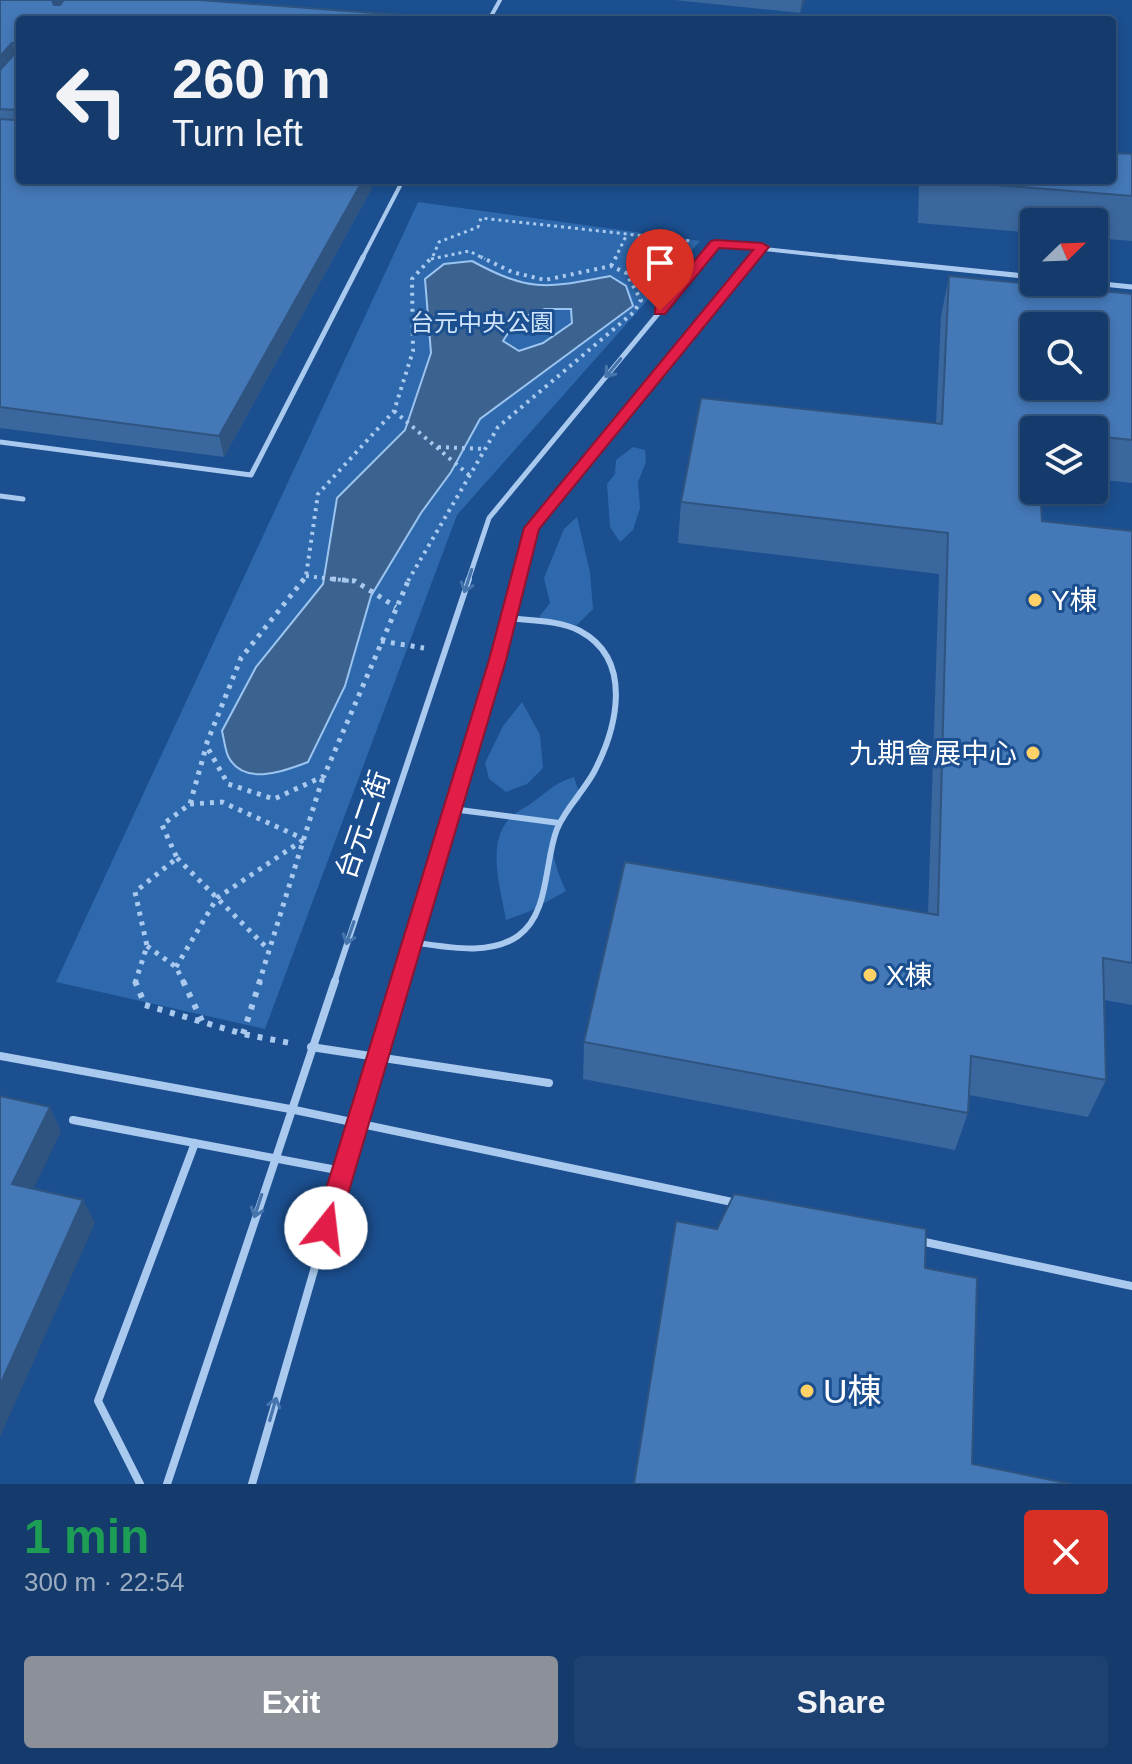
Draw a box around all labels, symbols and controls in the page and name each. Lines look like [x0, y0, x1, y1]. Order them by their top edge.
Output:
text: 260 m [172, 47, 331, 110]
icon: left [40, 48, 144, 152]
text: Turn left [172, 113, 303, 154]
north arrow [1020, 208, 1108, 296]
map controls [1020, 208, 1108, 504]
pin [626, 229, 694, 311]
icon: arrive [638, 241, 682, 285]
park label: 台元中央公園 [410, 309, 554, 336]
button: search [1020, 312, 1108, 400]
one-way arrow [604, 358, 622, 379]
button: layers [1020, 416, 1108, 504]
one-way arrow [460, 568, 475, 593]
place label: Y棟 [1051, 585, 1098, 616]
marker: Y棟 [1026, 591, 1044, 609]
place label: 九期會展中心 [849, 738, 1017, 769]
marker: 九期會展中心 [1024, 744, 1042, 762]
street label: 台元二街 [330, 767, 396, 883]
one-way arrow [341, 920, 356, 945]
place label: X棟 [886, 960, 933, 991]
marker: X棟 [861, 966, 879, 984]
position arrow [284, 1186, 368, 1270]
one-way arrow [250, 1193, 265, 1219]
place label: U棟 [823, 1372, 882, 1410]
marker: U棟 [798, 1382, 816, 1400]
one-way arrow [266, 1397, 281, 1423]
text: 1 min [24, 1510, 149, 1563]
button: close [1024, 1510, 1108, 1594]
text: 300 m · 22:54 [24, 1567, 184, 1597]
button: Exit [24, 1656, 558, 1748]
button: Share [574, 1656, 1108, 1748]

